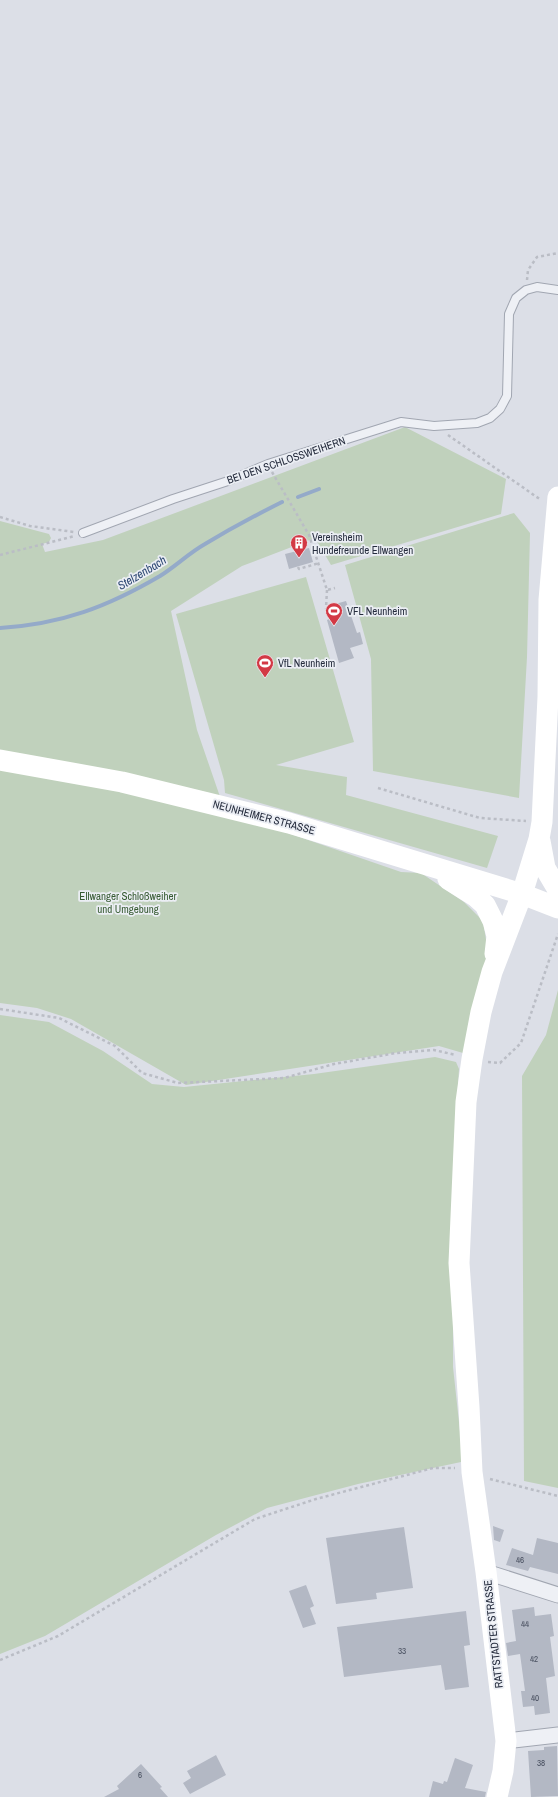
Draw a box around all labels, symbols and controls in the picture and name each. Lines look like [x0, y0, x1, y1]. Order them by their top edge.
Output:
street label: BEI DEN SCHLOSSWEIHERN [225, 433, 347, 487]
place label: Vereinsheim Hundefreunde Ellwangen [312, 530, 413, 557]
building icon: Vereinsheim Hundefreunde Ellwangen [289, 533, 309, 558]
water label: Stelzenbach [115, 552, 169, 594]
sports icon: VFL Neunheim [324, 601, 344, 626]
place label: VFL Neunheim [347, 604, 407, 618]
sports icon: VfL Neunheim [255, 653, 275, 678]
place label: VfL Neunheim [278, 656, 335, 670]
street label: NEUNHEIMER STRASSE [211, 797, 317, 837]
park label: Ellwanger Schloßweiher und Umgebung [79, 889, 177, 916]
house number: 46 [516, 1554, 524, 1566]
street label: RATTSTADTER STRASSE [480, 1579, 506, 1689]
house number: 44 [521, 1618, 529, 1630]
house number: 33 [398, 1645, 406, 1657]
house number: 42 [530, 1653, 538, 1665]
house number: 40 [531, 1692, 539, 1704]
house number: 38 [537, 1757, 545, 1769]
house number: 6 [138, 1769, 142, 1781]

